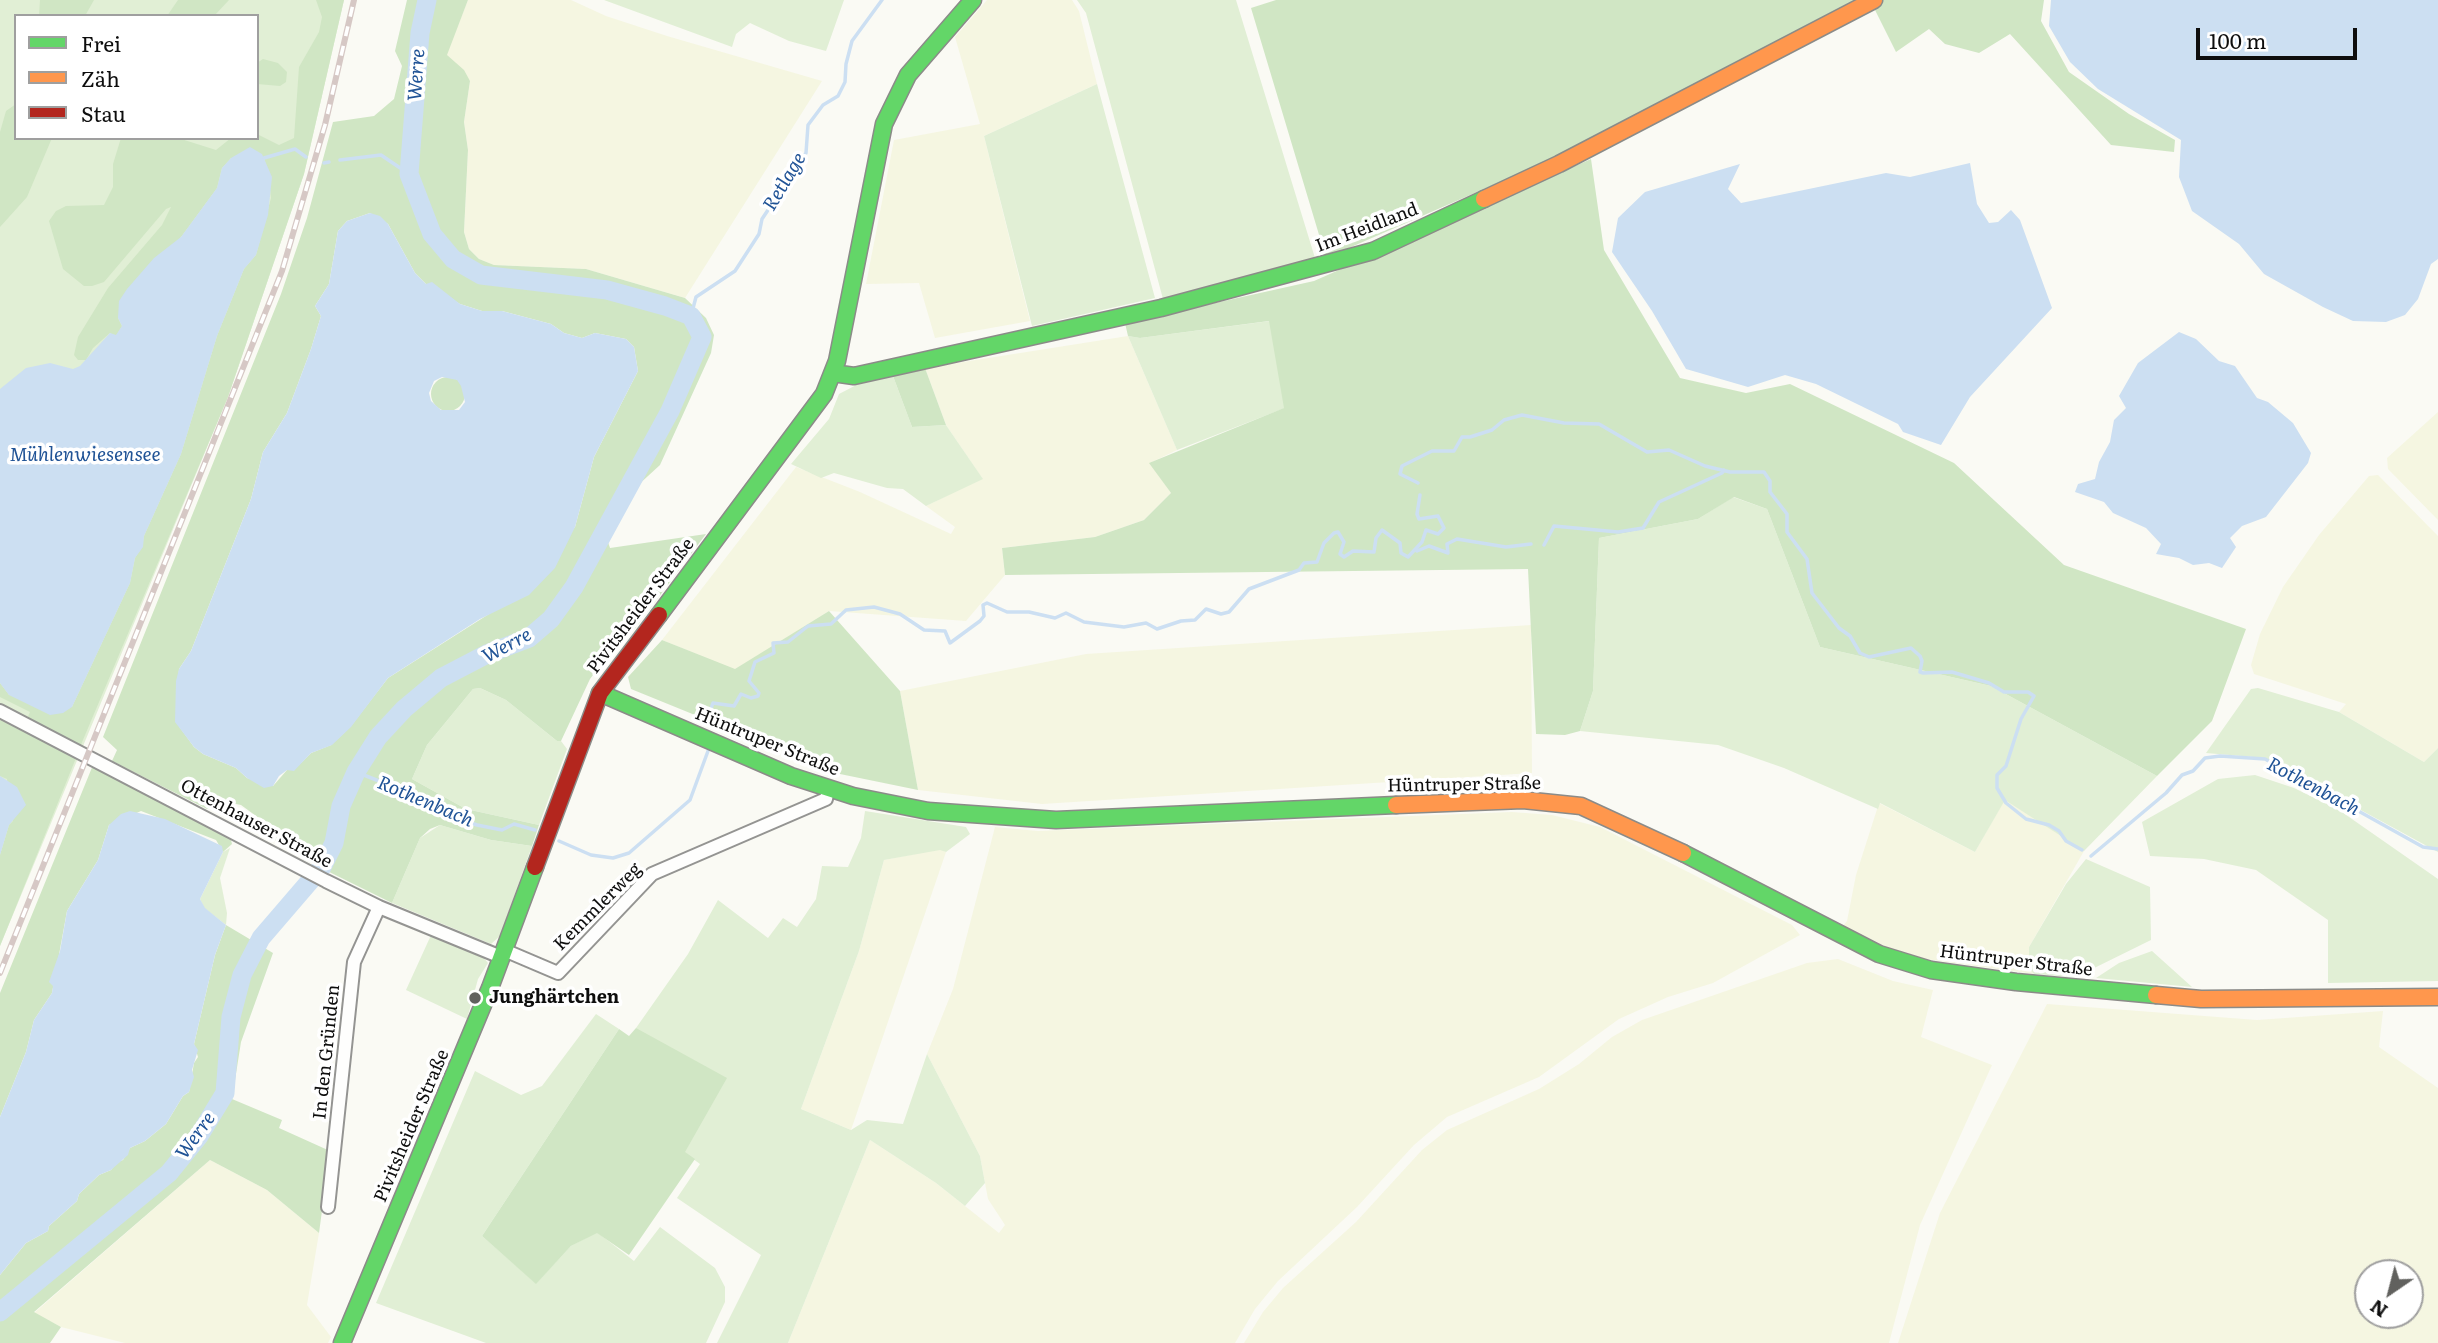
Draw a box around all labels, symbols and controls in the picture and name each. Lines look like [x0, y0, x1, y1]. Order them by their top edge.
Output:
legend [14, 14, 259, 140]
scale bar [2200, 14, 2361, 58]
text: 100 m [2209, 24, 2266, 55]
text: Frei [81, 27, 121, 58]
water label: Werre [404, 48, 430, 102]
text: Zäh [81, 62, 120, 93]
text: Stau [81, 97, 126, 128]
water label: Retlage [759, 149, 811, 215]
street label: Im Heidland [1313, 199, 1421, 257]
water label: Mühlenwiesensee [9, 444, 161, 466]
street label: Pivitsheider Straße [583, 534, 699, 678]
water label: Werre [478, 624, 536, 668]
street label: Hüntruper Straße [692, 703, 842, 781]
water label: Rothenbach [2263, 753, 2363, 821]
water label: Rothenbach [374, 772, 476, 832]
street label: Hüntruper Straße [1387, 773, 1541, 797]
street label: Ottenhauser Straße [177, 775, 335, 873]
street label: Kemmlerweg [550, 859, 646, 955]
street label: Hüntruper Straße [1938, 941, 2094, 981]
street label: In den Gründen [309, 983, 345, 1121]
place label: Junghärtchen [489, 987, 619, 1009]
marker: Junghärtchen [467, 990, 483, 1006]
street label: Pivitsheider Straße [370, 1046, 454, 1206]
water label: Werre [171, 1108, 221, 1164]
north arrow [2354, 1259, 2424, 1329]
text: N [2364, 1294, 2393, 1326]

